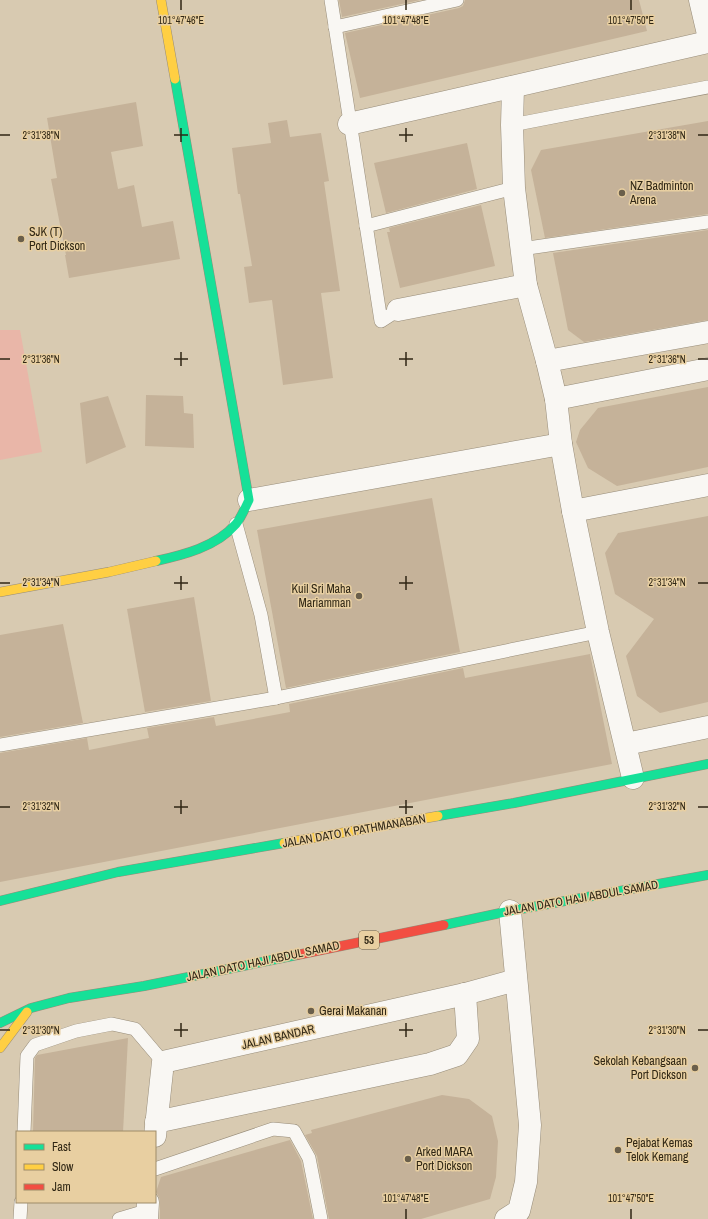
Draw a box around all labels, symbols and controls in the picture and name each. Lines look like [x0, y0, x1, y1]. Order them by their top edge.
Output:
text: 101°47'46"E [158, 14, 204, 27]
text: 101°47'48"E [383, 14, 429, 27]
text: 101°47'50"E [608, 14, 654, 27]
text: 2°31'38"N [22, 129, 60, 142]
text: 2°31'38"N [648, 129, 686, 142]
place label: NZ Badminton Arena [629, 178, 693, 208]
marker: NZ Badminton Arena [617, 188, 627, 198]
place label: SJK (T) Port Dickson [29, 224, 85, 254]
marker: SJK (T) Port Dickson [16, 234, 26, 244]
text: 2°31'36"N [22, 353, 60, 366]
text: 2°31'36"N [648, 353, 686, 366]
text: 2°31'34"N [22, 576, 60, 589]
text: 2°31'34"N [648, 576, 686, 589]
place label: Kuil Sri Maha Mariamman [291, 581, 352, 611]
marker: Kuil Sri Maha Mariamman [354, 591, 364, 601]
text: 2°31'32"N [22, 800, 60, 813]
text: 2°31'32"N [648, 800, 686, 813]
street label: JALAN DATO K PATHMANABAN [281, 811, 427, 851]
street label: JALAN DATO HAJI ABDUL SAMAD [503, 877, 659, 919]
road number: 53 [359, 931, 379, 949]
street label: JALAN DATO HAJI ABDUL SAMAD [185, 937, 341, 985]
place label: Gerai Makanan [319, 1003, 387, 1019]
marker: Gerai Makanan [306, 1006, 316, 1016]
street label: JALAN BANDAR [240, 1021, 316, 1053]
text: 2°31'30"N [22, 1024, 60, 1037]
text: 2°31'30"N [648, 1024, 686, 1037]
place label: Sekolah Kebangsaan Port Dickson [593, 1053, 687, 1083]
marker: Sekolah Kebangsaan Port Dickson [690, 1063, 700, 1073]
legend [16, 1131, 156, 1203]
place label: Pejabat Kemas Telok Kemang [626, 1135, 693, 1165]
text: Fast [52, 1139, 71, 1155]
place label: Arked MARA Port Dickson [415, 1144, 473, 1174]
marker: Pejabat Kemas Telok Kemang [613, 1145, 623, 1155]
marker: Arked MARA Port Dickson [403, 1154, 413, 1164]
text: Slow [52, 1159, 74, 1175]
text: Jam [52, 1179, 71, 1195]
text: 101°47'48"E [383, 1192, 429, 1205]
text: 101°47'50"E [608, 1192, 654, 1205]

